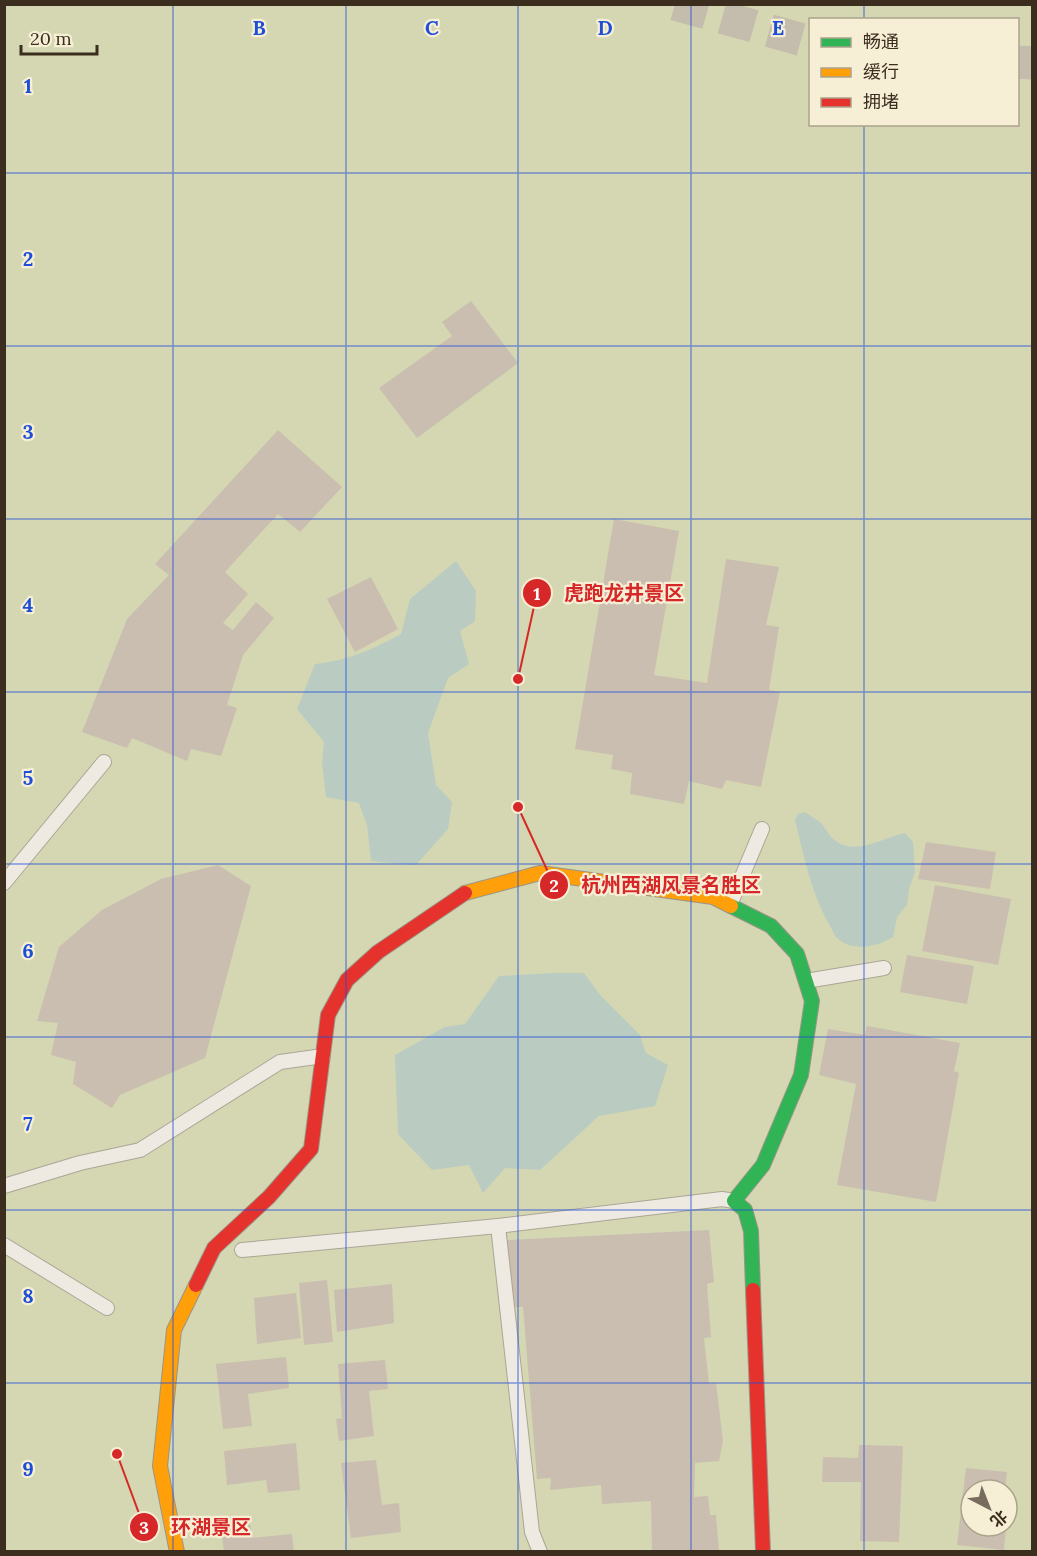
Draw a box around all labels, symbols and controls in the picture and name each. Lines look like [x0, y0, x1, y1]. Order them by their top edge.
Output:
text: B [252, 15, 266, 40]
text: C [425, 15, 439, 40]
text: D [597, 15, 613, 40]
text: E [772, 15, 784, 40]
scale bar [21, 18, 98, 56]
legend [809, 18, 1019, 126]
text: 20 m [30, 27, 72, 50]
text: 畅通 [863, 30, 899, 53]
text: 缓行 [863, 60, 899, 83]
text: 1 [24, 73, 32, 98]
text: 拥堵 [863, 90, 899, 113]
text: 2 [23, 246, 33, 271]
text: 3 [22, 419, 34, 444]
callout: 虎跑龙井景区 [522, 574, 696, 612]
text: 虎跑龙井景区 [564, 580, 684, 605]
text: 1 [533, 582, 541, 605]
text: 4 [23, 592, 34, 617]
text: 5 [23, 765, 34, 790]
callout: 杭州西湖风景名胜区 [539, 866, 773, 904]
text: 杭州西湖风景名胜区 [581, 872, 761, 897]
text: 2 [549, 874, 559, 897]
text: 6 [22, 938, 34, 963]
text: 7 [23, 1111, 33, 1136]
text: 8 [22, 1283, 34, 1308]
text: 9 [22, 1456, 34, 1481]
north arrow [959, 1478, 1019, 1538]
text: 北 [986, 1506, 1012, 1532]
callout: 环湖景区 [129, 1508, 263, 1546]
text: 环湖景区 [171, 1514, 251, 1539]
text: 3 [139, 1516, 149, 1539]

